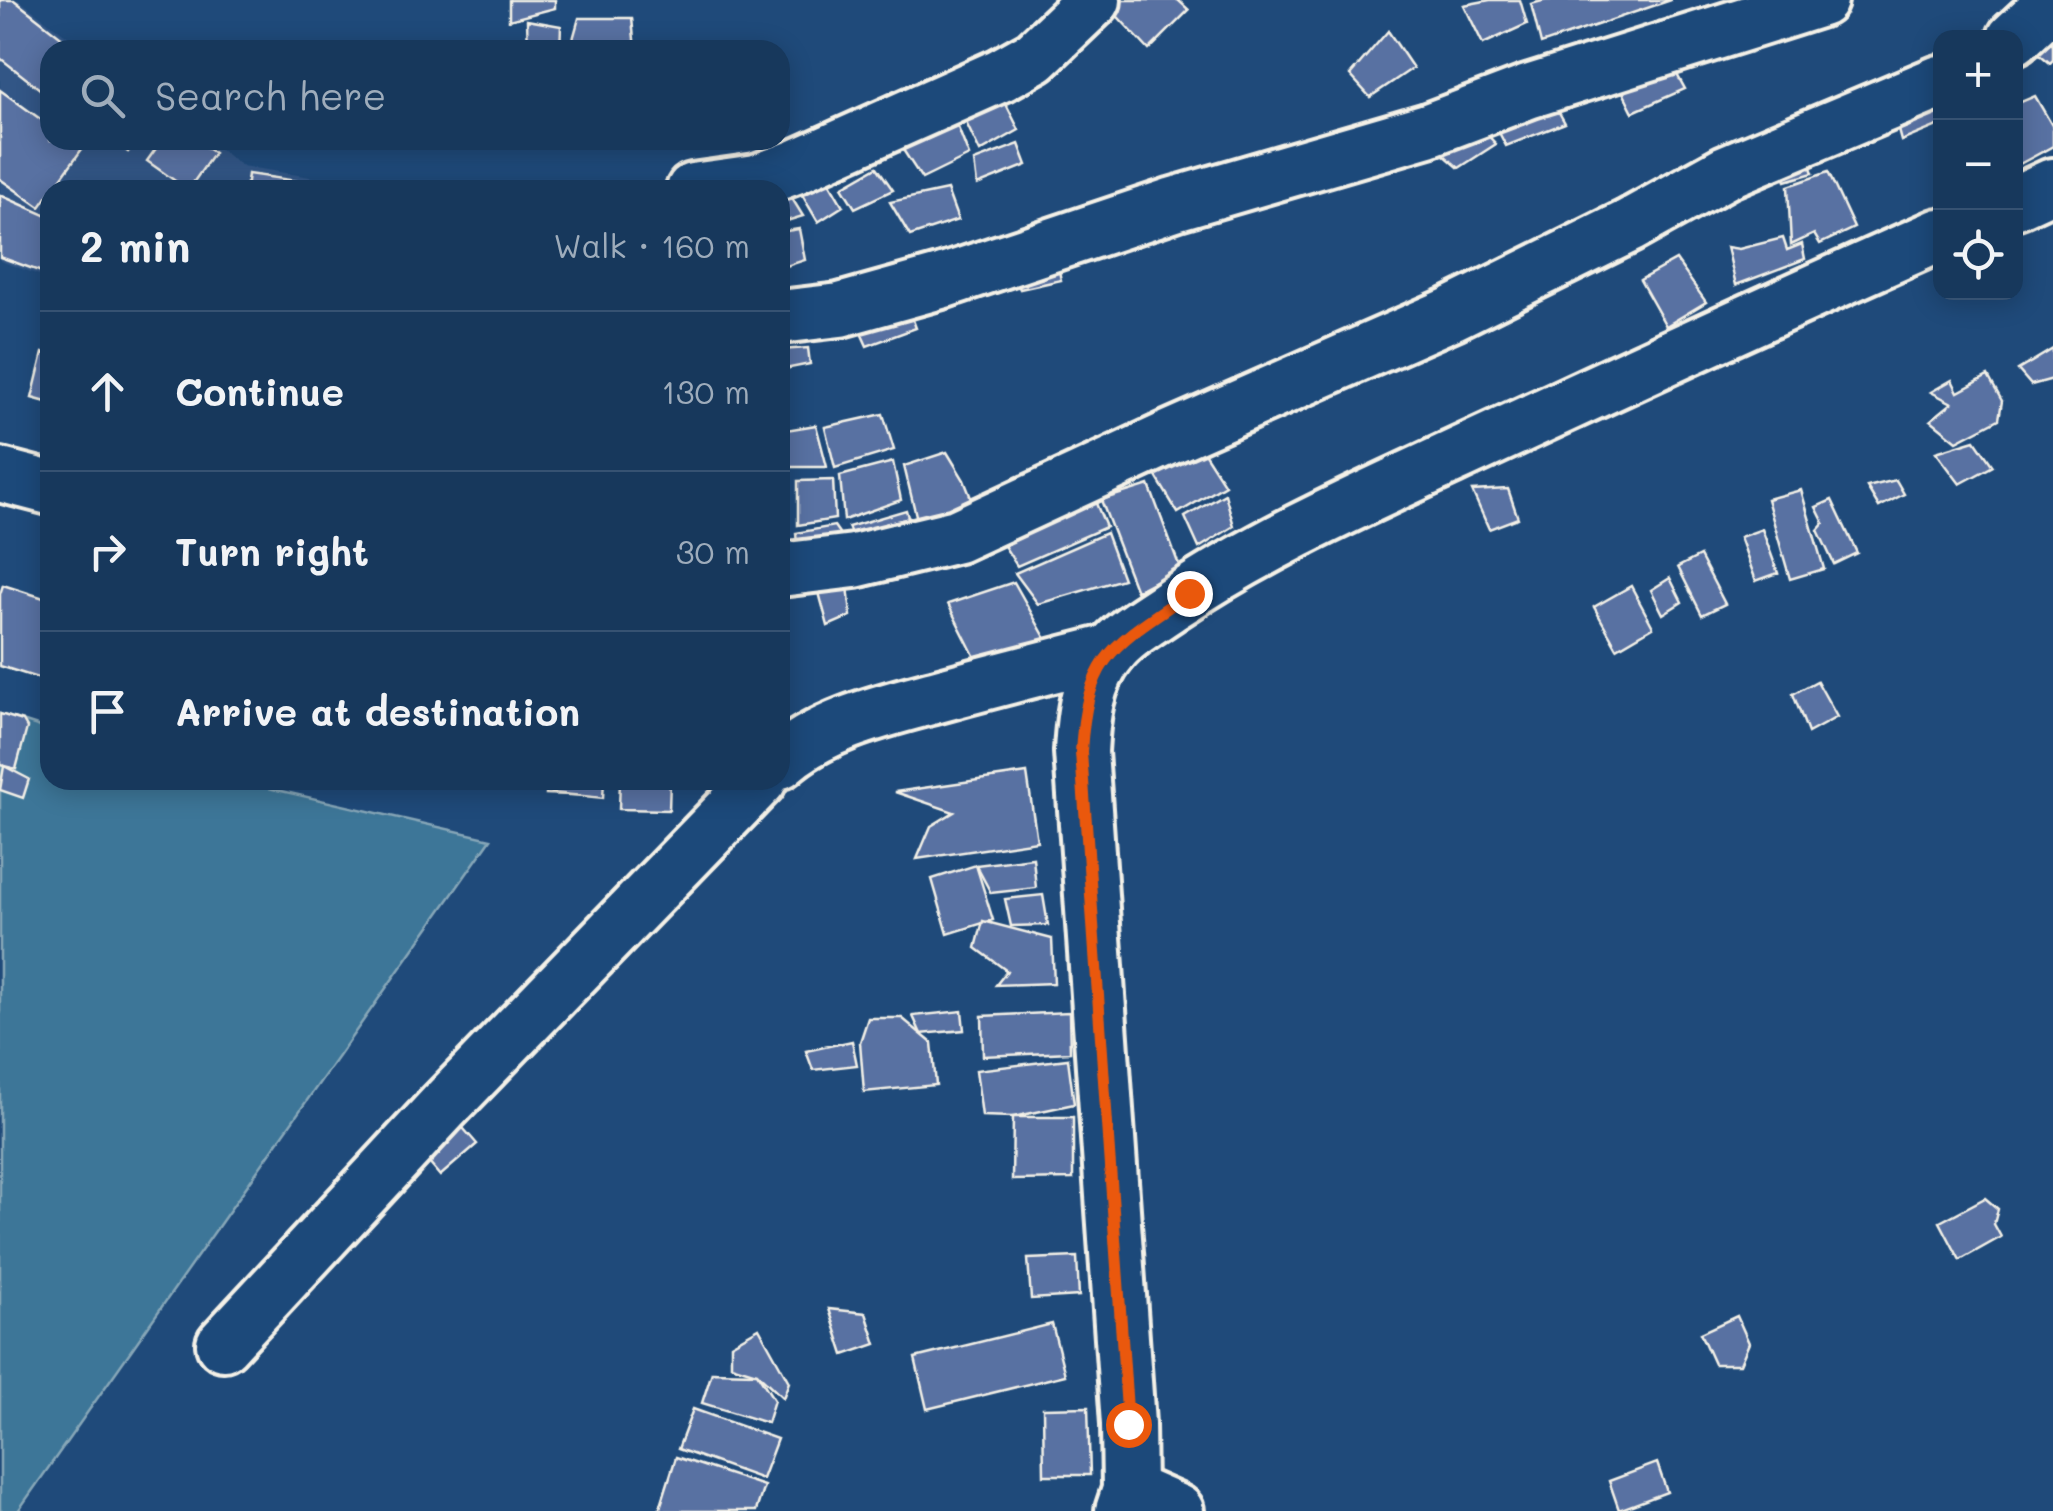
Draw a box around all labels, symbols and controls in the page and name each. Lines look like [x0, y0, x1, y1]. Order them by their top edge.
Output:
map controls [1933, 30, 2023, 300]
button: + [1933, 30, 2023, 120]
search box [40, 40, 790, 150]
icon: search [75, 68, 130, 123]
text: Search here [155, 70, 386, 120]
button: − [1933, 120, 2023, 210]
button: locate [1933, 210, 2023, 300]
text: 2 min [80, 218, 190, 273]
text: Walk · 160 m [553, 224, 750, 266]
icon: ahead [80, 364, 135, 419]
text: Continue [175, 366, 344, 416]
text: 130 m [661, 370, 750, 412]
icon: right [80, 524, 135, 579]
text: Turn right [175, 526, 369, 576]
text: 30 m [676, 530, 750, 572]
route end [1167, 571, 1213, 617]
icon: arrive [80, 684, 135, 739]
text: Arrive at destination [175, 686, 580, 736]
route start [1106, 1402, 1152, 1448]

